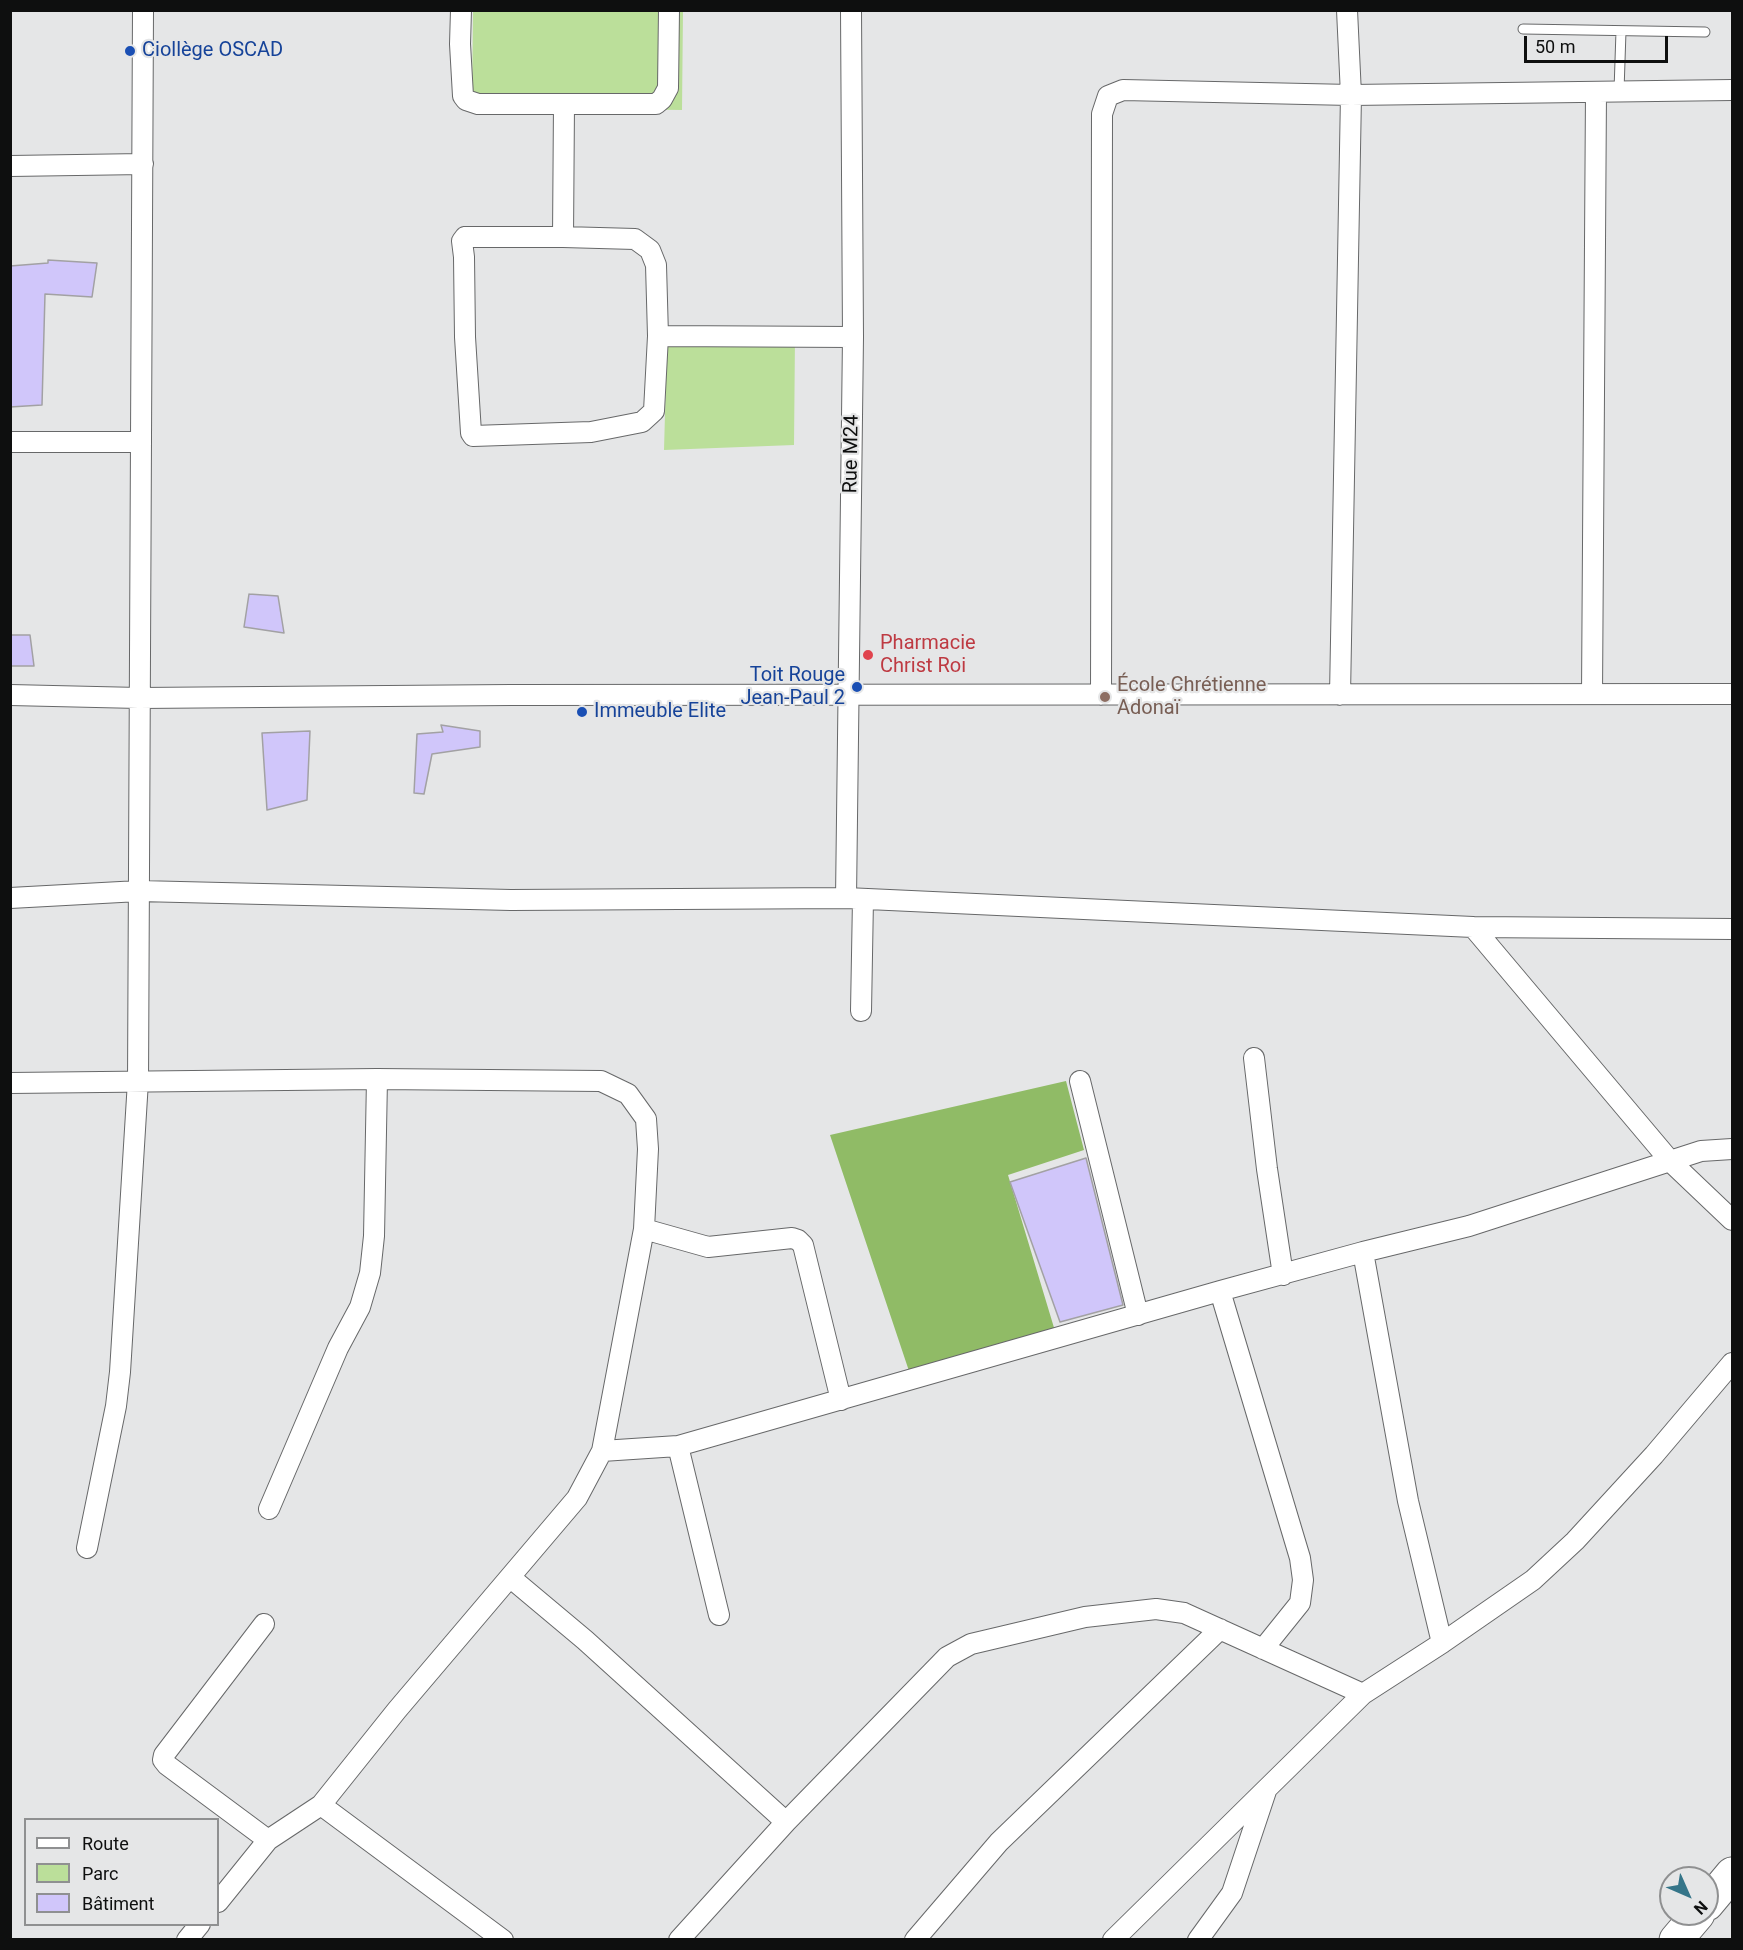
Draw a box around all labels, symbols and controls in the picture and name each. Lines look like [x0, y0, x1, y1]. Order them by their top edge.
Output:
scale bar [1527, 24, 1671, 62]
text: 50 m [1535, 36, 1575, 57]
place label: Ciollège OSCAD [142, 39, 283, 63]
marker: Ciollège OSCAD [123, 44, 137, 58]
street label: Rue M24 [839, 414, 865, 494]
place label: Pharmacie Christ Roi [880, 632, 976, 679]
marker: Pharmacie Christ Roi [861, 648, 875, 662]
place label: Toit Rouge Jean-Paul 2 [740, 664, 845, 711]
place label: École Chrétienne Adonaï [1117, 674, 1266, 721]
marker: Toit Rouge Jean-Paul 2 [850, 680, 864, 694]
marker: École Chrétienne Adonaï [1098, 690, 1112, 704]
place label: Immeuble Elite [594, 700, 726, 724]
marker: Immeuble Elite [575, 705, 589, 719]
legend [24, 1818, 219, 1926]
text: Route [82, 1833, 129, 1854]
text: Parc [82, 1863, 118, 1884]
north arrow [1659, 1866, 1719, 1926]
text: Bâtiment [82, 1893, 154, 1914]
text: N [1690, 1897, 1711, 1918]

